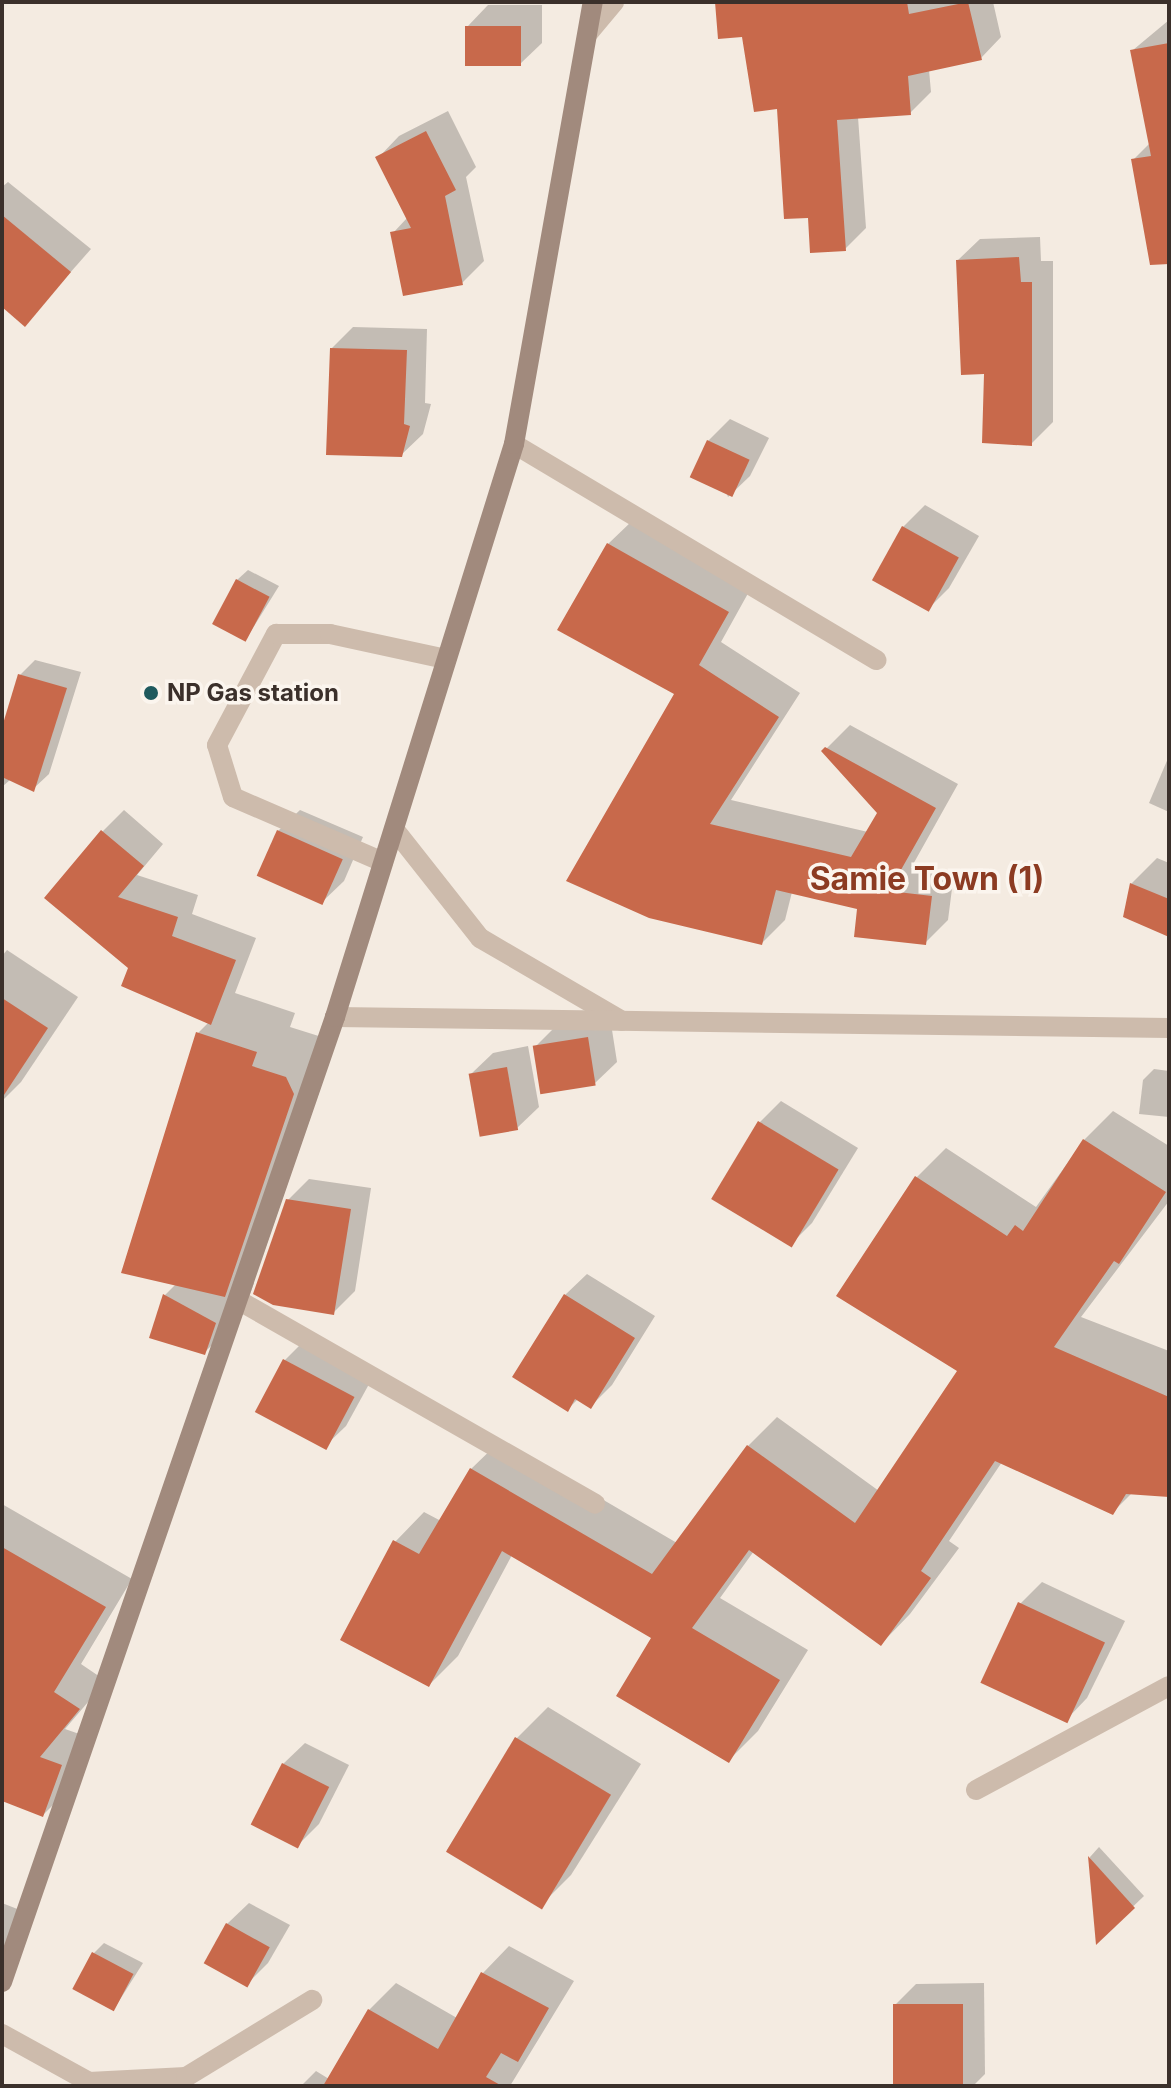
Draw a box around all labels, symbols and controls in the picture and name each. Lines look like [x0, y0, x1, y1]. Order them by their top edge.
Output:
place label: NP Gas station [167, 679, 339, 707]
marker: NP Gas station [142, 684, 160, 702]
district label: Samie Town (1) [810, 860, 1044, 898]

